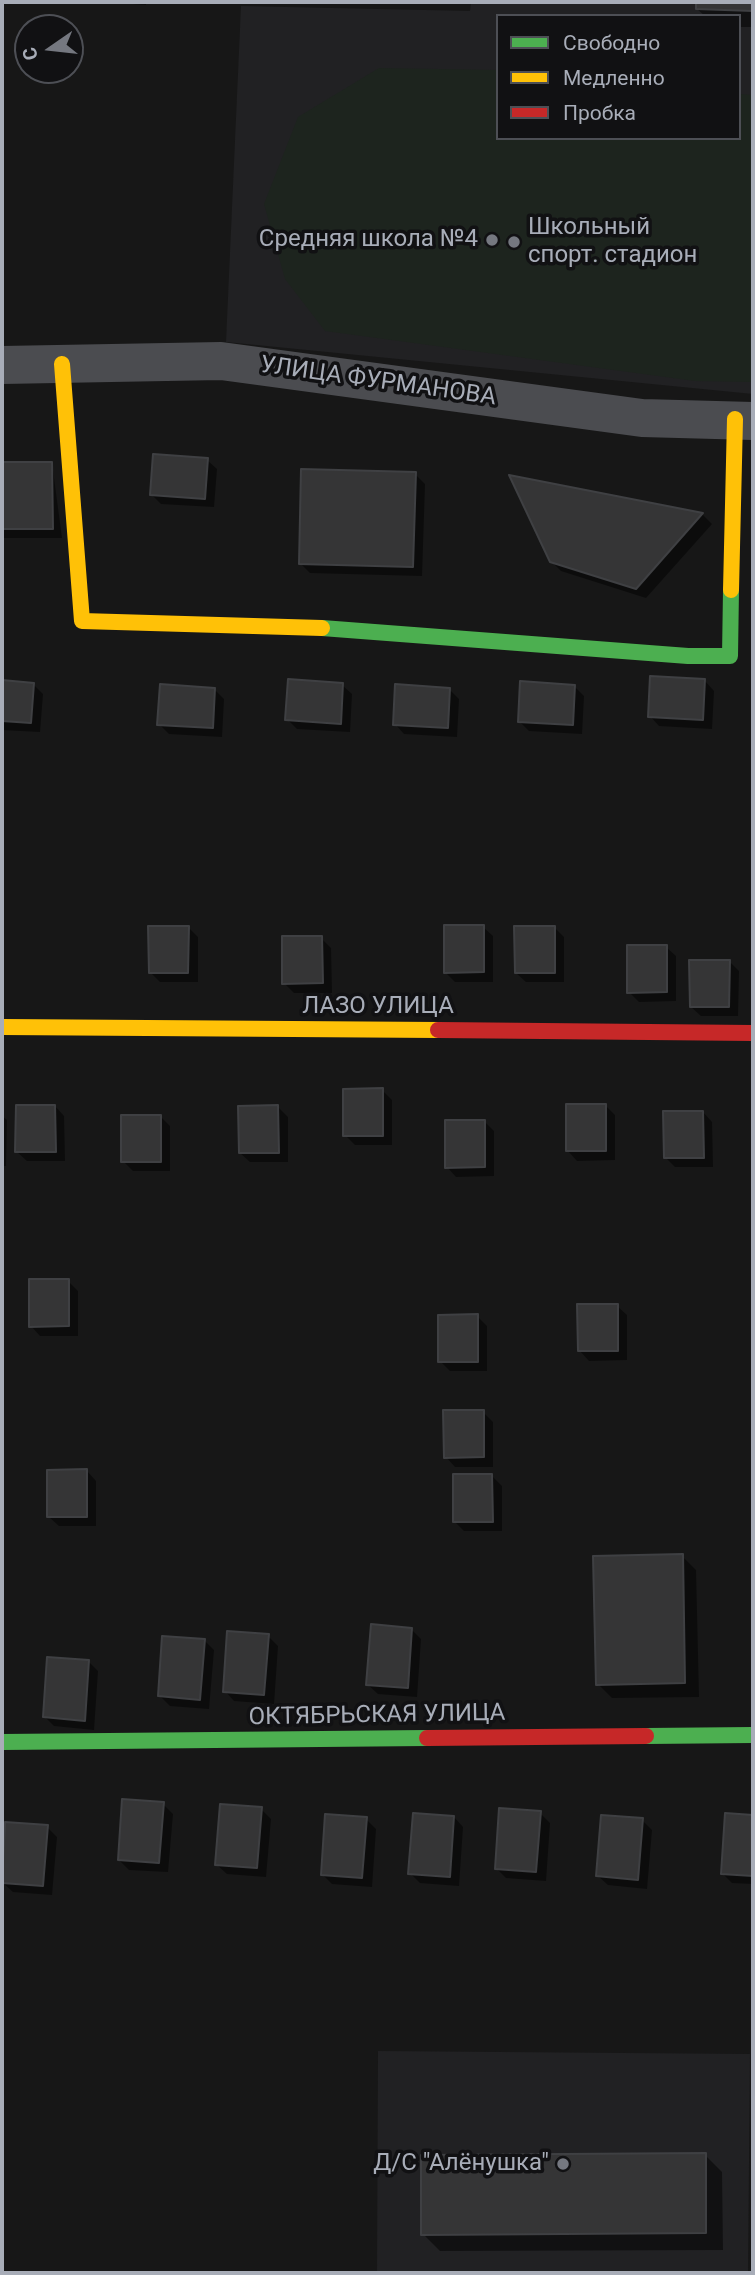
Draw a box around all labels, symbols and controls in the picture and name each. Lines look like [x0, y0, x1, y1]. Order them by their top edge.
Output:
north arrow [14, 14, 84, 84]
legend [496, 14, 741, 140]
text: Свободно [563, 31, 660, 55]
text: С [17, 45, 43, 63]
text: Медленно [563, 66, 665, 90]
text: Пробка [563, 101, 636, 125]
place label: Школьный спорт. стадион [528, 214, 697, 270]
place label: Средняя школа №4 [259, 226, 478, 254]
marker: Средняя школа №4 [484, 232, 500, 248]
marker: Школьный спорт. стадион [506, 234, 522, 250]
street label: УЛИЦА ФУРМАНОВА [258, 351, 498, 413]
street label: ЛАЗО УЛИЦА [302, 993, 454, 1021]
street label: ОКТЯБРЬСКАЯ УЛИЦА [248, 1699, 506, 1733]
place label: Д/С "Алёнушка" [373, 2150, 549, 2178]
marker: Д/С "Алёнушка" [555, 2156, 571, 2172]

